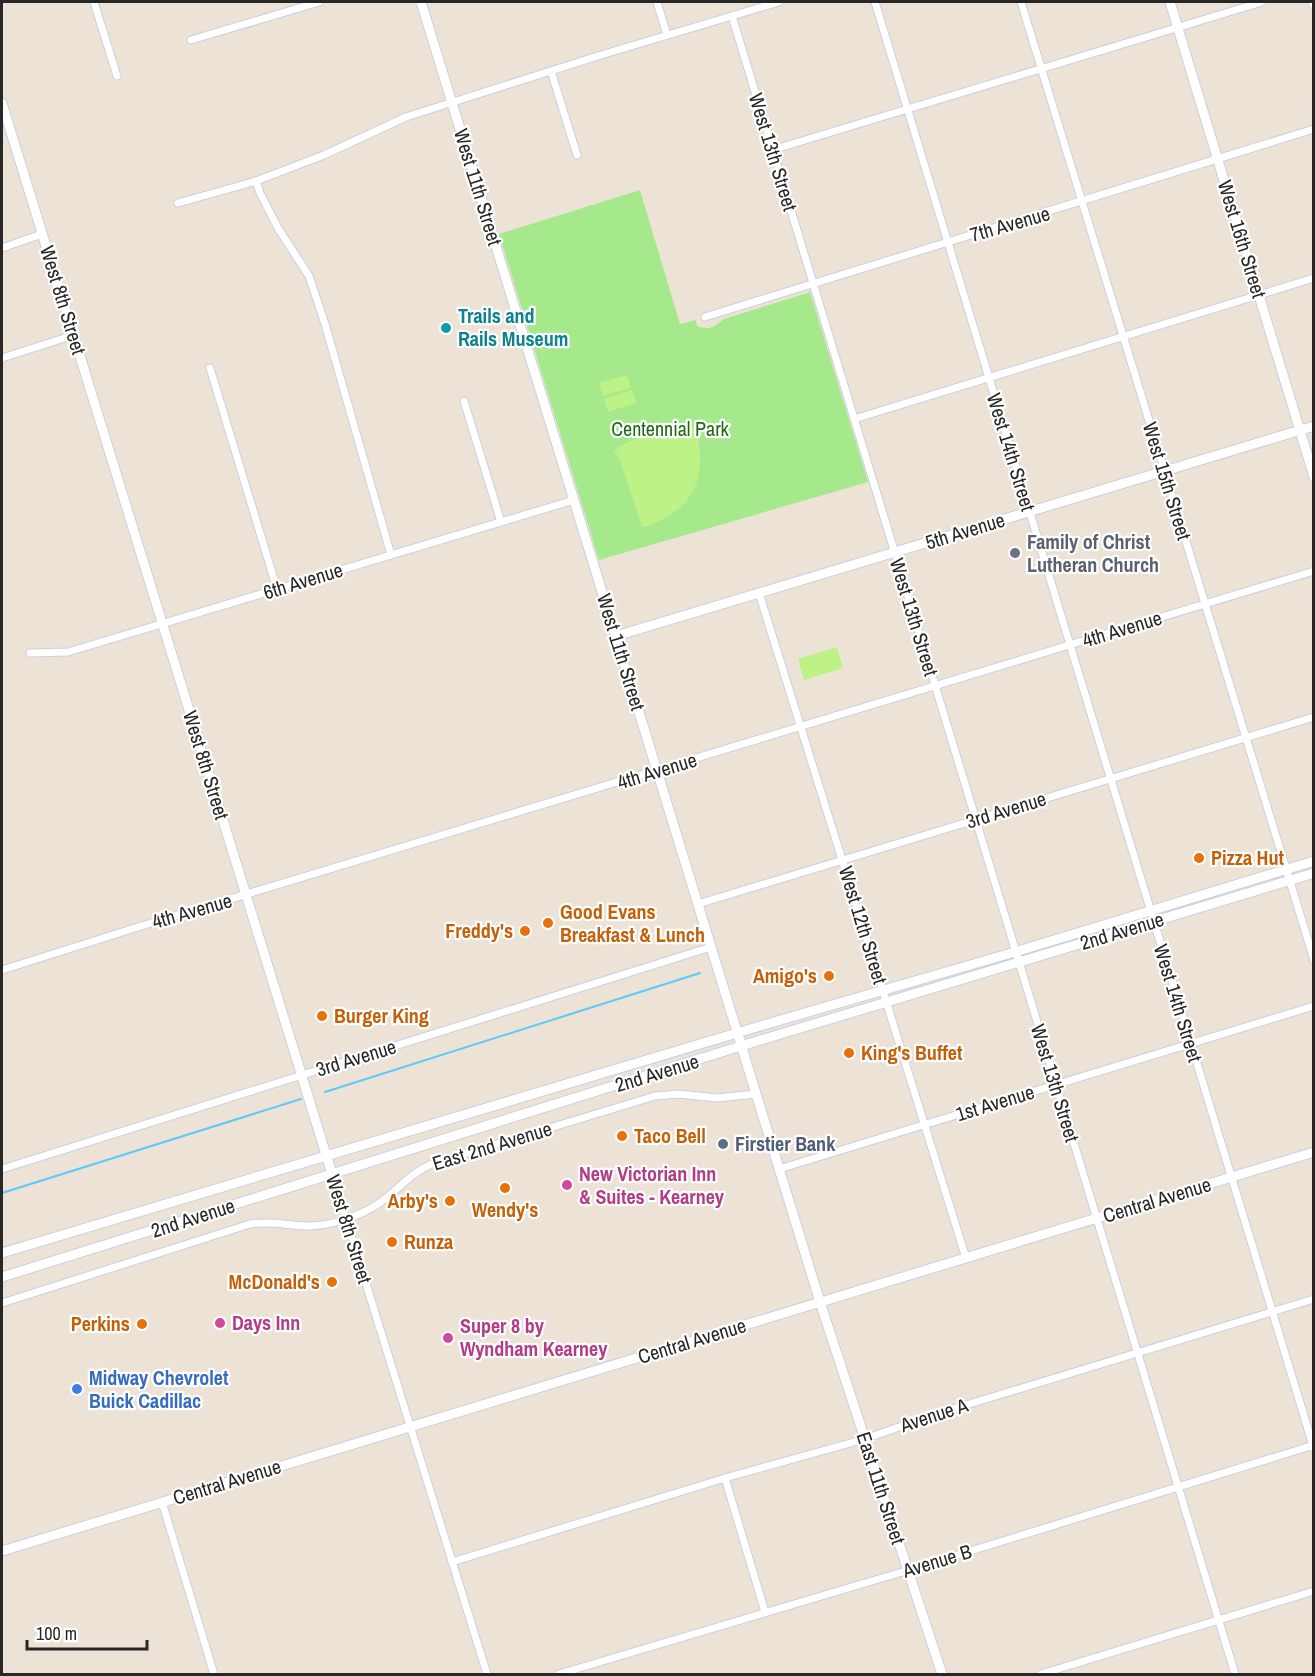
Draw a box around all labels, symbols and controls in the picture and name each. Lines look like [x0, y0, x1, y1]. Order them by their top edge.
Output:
street label: West 13th Street [743, 90, 804, 214]
street label: West 11th Street [448, 125, 509, 249]
street label: West 16th Street [1212, 177, 1273, 301]
street label: 7th Avenue [967, 199, 1053, 248]
street label: West 8th Street [34, 242, 93, 358]
place label: Trails and Rails Museum [458, 302, 568, 352]
marker: Trails and Rails Museum [439, 321, 453, 335]
street label: West 14th Street [981, 390, 1042, 514]
park label: Centennial Park [611, 415, 730, 442]
street label: West 15th Street [1137, 419, 1198, 543]
street label: 5th Avenue [922, 506, 1008, 555]
place label: Family of Christ Lutheran Church [1027, 528, 1159, 578]
marker: Family of Christ Lutheran Church [1008, 546, 1022, 560]
street label: West 13th Street [884, 555, 945, 679]
street label: 6th Avenue [260, 556, 346, 605]
street label: West 11th Street [591, 590, 652, 714]
street label: 4th Avenue [1079, 604, 1165, 653]
street label: West 8th Street [177, 707, 236, 823]
street label: 4th Avenue [614, 746, 700, 795]
street label: 3rd Avenue [962, 785, 1049, 835]
place label: Pizza Hut [1211, 844, 1284, 871]
marker: Pizza Hut [1192, 851, 1206, 865]
street label: West 12th Street [833, 863, 894, 987]
street label: 4th Avenue [149, 886, 235, 935]
place label: Good Evans Breakfast & Lunch [560, 898, 705, 948]
street label: 2nd Avenue [1077, 905, 1167, 956]
marker: Good Evans Breakfast & Lunch [541, 916, 555, 930]
place label: Freddy's [445, 917, 513, 944]
marker: Freddy's [518, 924, 532, 938]
street label: West 14th Street [1148, 941, 1209, 1065]
place label: Amigo's [753, 962, 817, 989]
marker: Amigo's [822, 969, 836, 983]
place label: Burger King [334, 1002, 429, 1029]
marker: Burger King [315, 1009, 329, 1023]
street label: West 13th Street [1025, 1021, 1086, 1145]
street label: 3rd Avenue [312, 1033, 399, 1083]
place label: King's Buffet [861, 1039, 963, 1066]
marker: King's Buffet [842, 1046, 856, 1060]
street label: 2nd Avenue [612, 1047, 702, 1098]
street label: 1st Avenue [952, 1078, 1037, 1127]
street label: East 2nd Avenue [429, 1115, 555, 1177]
place label: Taco Bell [634, 1122, 706, 1149]
marker: Taco Bell [615, 1129, 629, 1143]
place label: Firstier Bank [735, 1130, 836, 1157]
marker: Firstier Bank [716, 1137, 730, 1151]
place label: New Victorian Inn & Suites - Kearney [579, 1160, 725, 1210]
street label: Central Avenue [1099, 1170, 1214, 1229]
street label: West 8th Street [320, 1171, 379, 1287]
marker: New Victorian Inn & Suites - Kearney [560, 1178, 574, 1192]
marker: Wendy's [498, 1181, 512, 1195]
place label: Arby's [388, 1187, 438, 1214]
street label: 2nd Avenue [148, 1191, 238, 1244]
marker: Arby's [443, 1194, 457, 1208]
place label: Wendy's [472, 1196, 538, 1223]
place label: Runza [404, 1228, 453, 1255]
marker: Runza [385, 1235, 399, 1249]
place label: McDonald's [229, 1268, 320, 1295]
marker: McDonald's [325, 1275, 339, 1289]
place label: Days Inn [232, 1309, 300, 1336]
place label: Perkins [71, 1310, 130, 1337]
street label: Central Avenue [634, 1311, 749, 1370]
place label: Super 8 by Wyndham Kearney [460, 1312, 608, 1362]
marker: Days Inn [213, 1316, 227, 1330]
marker: Perkins [135, 1317, 149, 1331]
marker: Super 8 by Wyndham Kearney [441, 1331, 455, 1345]
place label: Midway Chevrolet Buick Cadillac [89, 1364, 229, 1414]
marker: Midway Chevrolet Buick Cadillac [70, 1382, 84, 1396]
street label: Avenue A [895, 1391, 971, 1438]
street label: East 11th Street [851, 1428, 912, 1548]
street label: Central Avenue [169, 1452, 284, 1511]
street label: Avenue B [898, 1537, 975, 1584]
scale bar [27, 1613, 147, 1651]
text: 100 m [36, 1621, 77, 1646]

